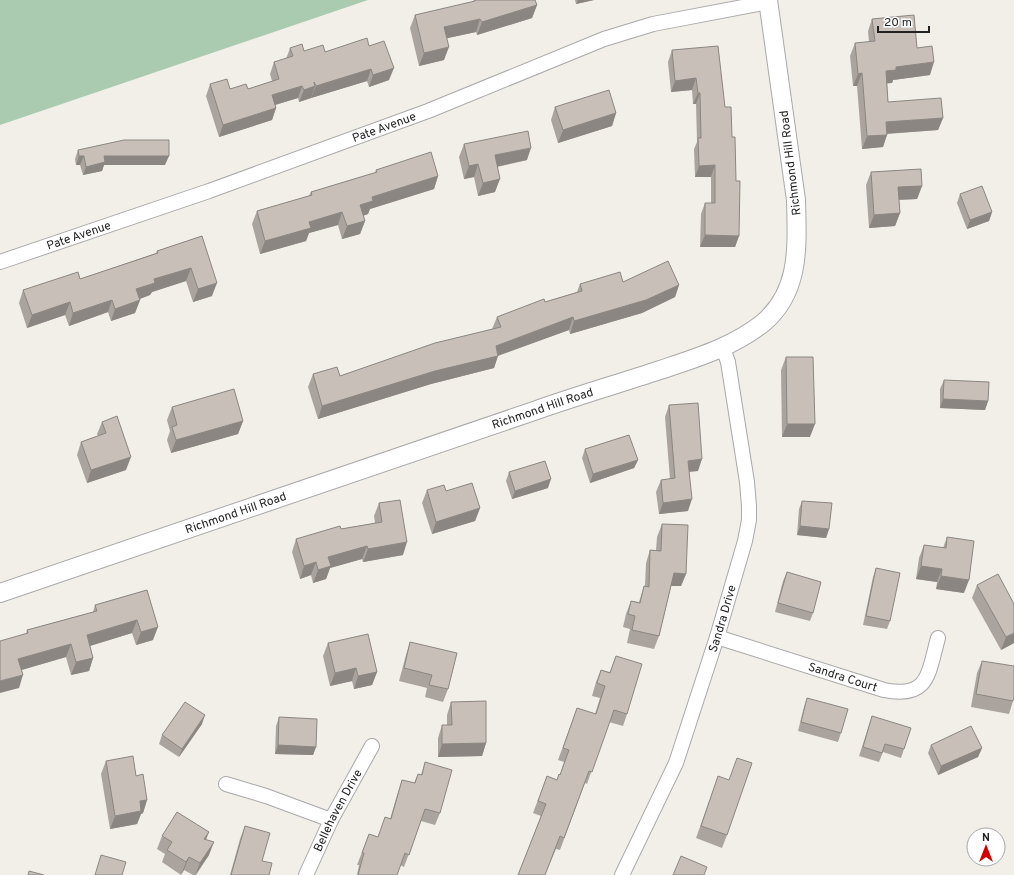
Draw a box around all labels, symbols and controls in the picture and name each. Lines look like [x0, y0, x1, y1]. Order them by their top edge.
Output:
scale bar [878, 8, 929, 34]
text: 20 m [884, 15, 912, 31]
street label: Pate Avenue [350, 109, 418, 147]
street label: Richmond Hill Road [777, 109, 805, 216]
street label: Pate Avenue [45, 218, 113, 255]
street label: Richmond Hill Road [490, 385, 595, 434]
street label: Richmond Hill Road [183, 489, 289, 538]
street label: Sandra Drive [706, 583, 741, 655]
street label: Sandra Court [806, 659, 879, 696]
street label: Bellehaven Drive [311, 767, 367, 855]
north arrow [966, 827, 1006, 867]
text: N [982, 831, 990, 845]

